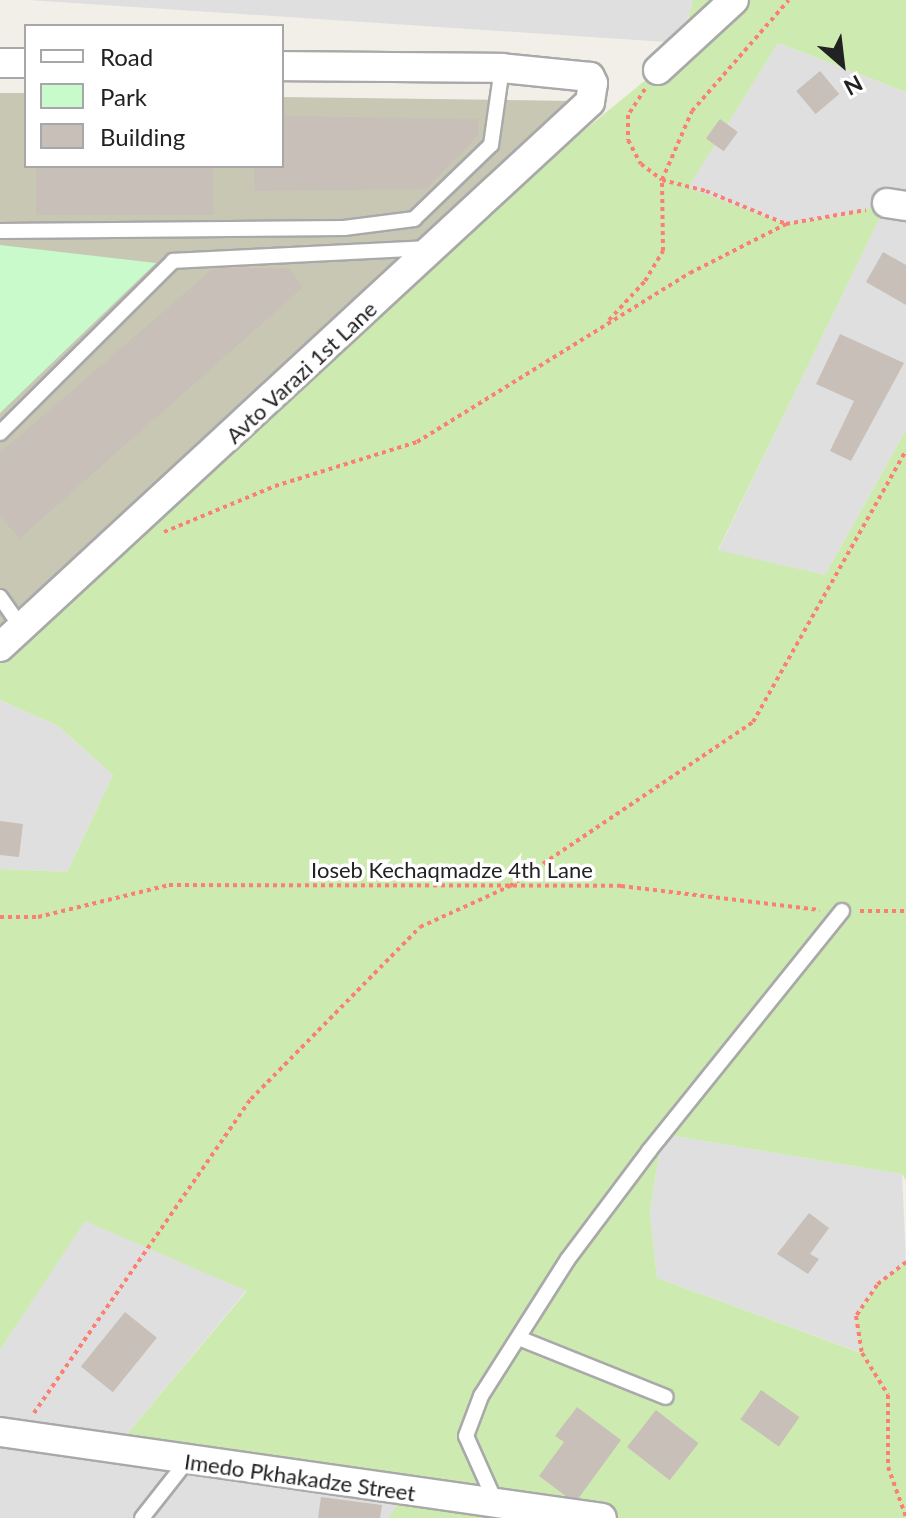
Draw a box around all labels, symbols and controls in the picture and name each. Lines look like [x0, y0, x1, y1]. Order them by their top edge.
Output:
legend [24, 24, 284, 168]
north arrow [802, 24, 882, 104]
text: Road [100, 42, 153, 71]
text: N [840, 70, 867, 102]
text: Park [100, 82, 147, 111]
text: Building [100, 122, 185, 151]
street label: Avto Varazi 1st Lane [220, 295, 382, 449]
street label: Ioseb Kechaqmadze 4th Lane [311, 857, 593, 883]
street label: Imedo Pkhakadze Street [183, 1448, 417, 1506]

